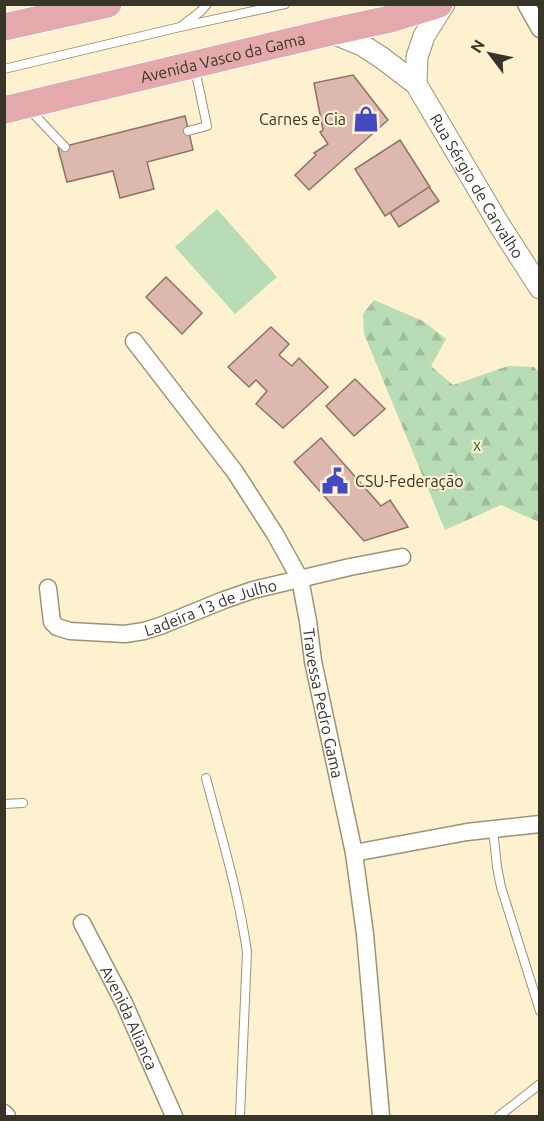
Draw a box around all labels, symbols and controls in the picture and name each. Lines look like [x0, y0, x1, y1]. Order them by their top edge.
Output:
north arrow [460, 24, 520, 84]
street label: Avenida Vasco da Gama [139, 29, 307, 86]
text: N [466, 36, 488, 56]
shop icon: Carnes e Cia [351, 104, 381, 134]
place label: Carnes e Cia [259, 110, 346, 128]
street label: Rua Sérgio de Carvalho [427, 110, 527, 262]
park label: x [473, 436, 481, 454]
public building icon: CSU-Federação [320, 466, 350, 496]
place label: CSU-Federação [355, 472, 464, 490]
street label: Ladeira 13 de Julho [142, 576, 279, 639]
street label: Travessa Pedro Gama [300, 627, 347, 780]
street label: Avenida Alianca [97, 963, 161, 1072]

